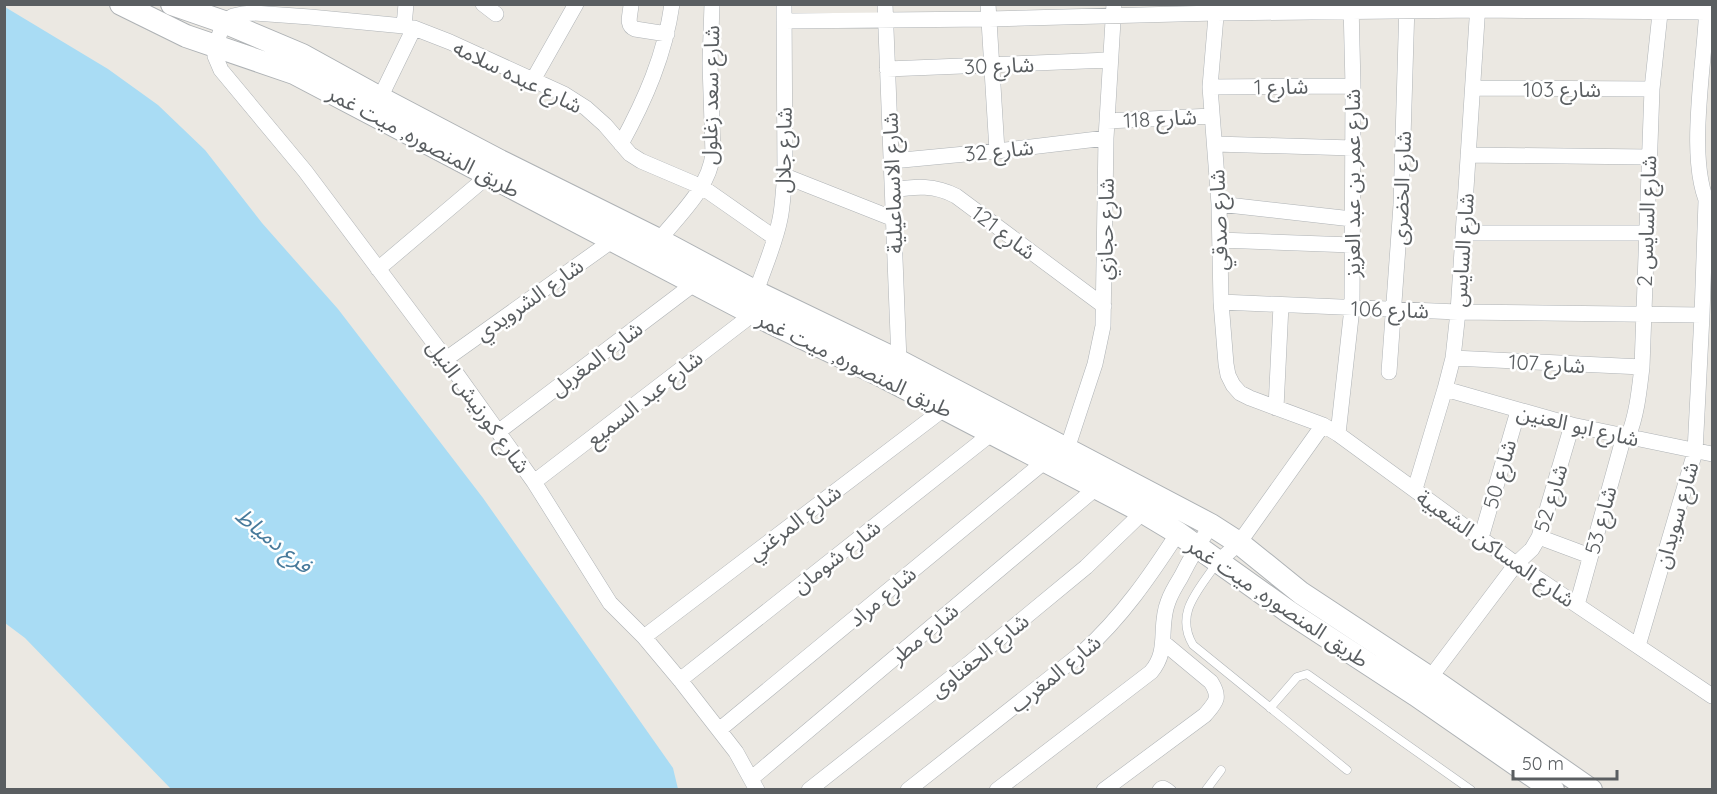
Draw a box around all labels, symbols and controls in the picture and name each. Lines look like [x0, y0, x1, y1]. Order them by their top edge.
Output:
street label: شارع سعد زغلول [696, 25, 727, 165]
street label: شارع عبده سلامه [448, 34, 587, 121]
street label: شارع 30 [963, 51, 1035, 82]
street label: شارع 1 [1254, 73, 1309, 102]
street label: شارع 103 [1523, 76, 1601, 105]
street label: طريق المنصوره, ميت غمر [322, 79, 525, 204]
street label: شارع عمر بن عبد العزيز [1339, 89, 1368, 278]
street label: شارع 118 [1123, 103, 1198, 136]
street label: شارع جلال [769, 107, 800, 193]
street label: شارع الاسماعيلية [877, 112, 910, 254]
street label: شارع الخضرى [1386, 130, 1419, 246]
street label: شارع 32 [963, 133, 1035, 170]
street label: شارع السايس 2 [1631, 155, 1664, 287]
street label: شارع صدقي [1203, 169, 1237, 271]
street label: شارع حجازي [1091, 178, 1123, 280]
street label: شارع السايس [1445, 192, 1482, 308]
street label: شارع 121 [965, 199, 1041, 267]
street label: شارع الشرويدي [470, 252, 590, 349]
street label: شارع 106 [1350, 295, 1430, 326]
street label: طريق المنصوره, ميت غمر [752, 305, 957, 424]
street label: شارع المغربل [545, 315, 649, 404]
street label: شارع كورنيش النيل [419, 334, 536, 480]
street label: شارع عبد السميع [581, 344, 709, 454]
street label: شارع 107 [1508, 348, 1586, 381]
street label: شارع ابو العنين [1514, 398, 1642, 455]
street label: شارع 50 [1477, 436, 1524, 512]
street label: شارع سويدان [1648, 459, 1707, 572]
street label: شارع 52 [1527, 461, 1575, 536]
street label: شارع المرغني [742, 478, 848, 569]
street label: شارع 53 [1578, 483, 1624, 558]
street label: شارع المساكن الشعبية [1410, 484, 1580, 615]
water label: فرع دمياط [228, 501, 319, 582]
street label: شارع شومان [787, 514, 887, 601]
street label: طريق المنصوره, ميت غمر [1181, 531, 1374, 674]
street label: شارع مراد [843, 560, 923, 634]
street label: شارع مطر [884, 597, 965, 672]
street label: شارع الحفناوى [924, 607, 1036, 705]
street label: شارع المغرب [1004, 628, 1108, 720]
scale bar [1513, 743, 1616, 781]
text: 50 m [1522, 752, 1564, 775]

